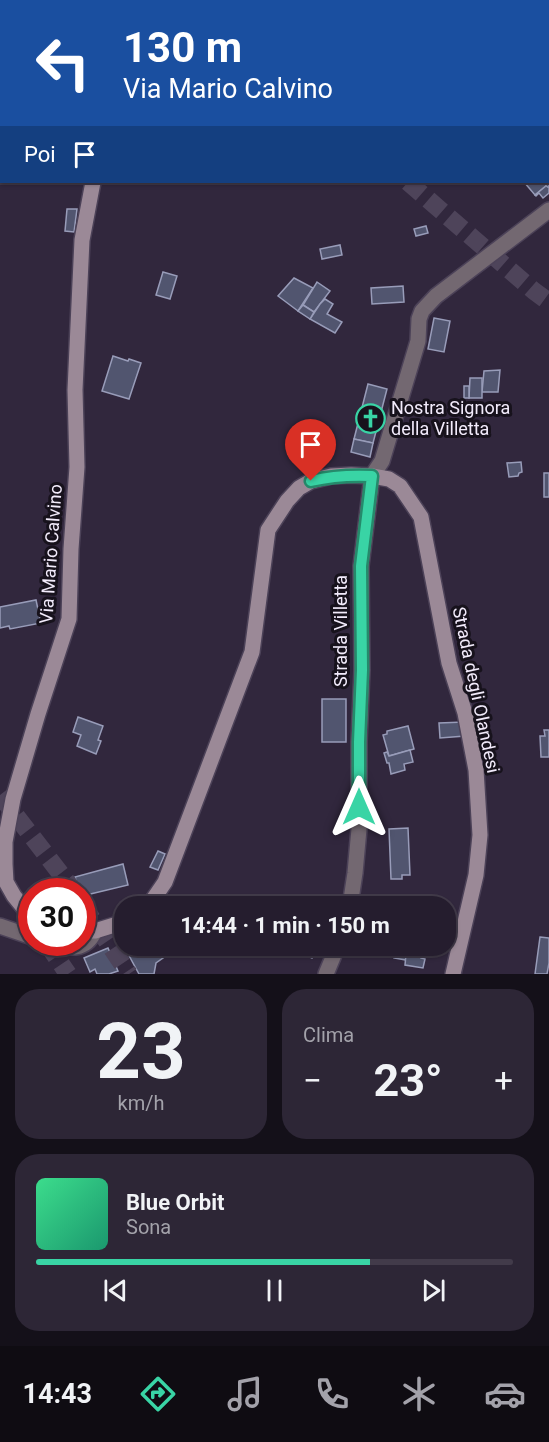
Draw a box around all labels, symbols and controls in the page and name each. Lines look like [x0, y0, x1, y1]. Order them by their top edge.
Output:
text: 130 m [123, 23, 242, 72]
icon: left [24, 24, 102, 102]
text: Via Mario Calvino [123, 73, 333, 105]
icon: arrive [68, 138, 101, 171]
text: Poi [24, 142, 56, 167]
place label: Nostra Signora della Villetta [391, 397, 510, 439]
church icon: Nostra Signora della Villetta [354, 402, 386, 434]
pin [285, 419, 336, 481]
icon: arrive [294, 428, 327, 461]
street label: Via Mario Calvino [35, 483, 66, 625]
street label: Strada Villetta [330, 575, 351, 687]
street label: Strada degli Olandesi [449, 605, 504, 775]
position arrow [327, 775, 391, 839]
speed limit sign: 30 [18, 878, 96, 956]
text: 14:44 · 1 min · 150 m [180, 913, 390, 938]
text: 23 [96, 1006, 186, 1097]
text: Clima [303, 1023, 354, 1047]
text: 23° [373, 1054, 443, 1107]
text: − [303, 1061, 322, 1100]
text: + [494, 1061, 513, 1100]
text: km/h [118, 1091, 164, 1115]
text: Blue Orbit [126, 1190, 224, 1215]
text: Sona [126, 1215, 171, 1239]
icon: previous [99, 1274, 132, 1307]
icon: pause [258, 1274, 291, 1307]
icon: next [417, 1274, 450, 1307]
icon: directions [137, 1373, 179, 1415]
icon: music [224, 1373, 266, 1415]
icon: phone [311, 1373, 353, 1415]
icon: climate [398, 1373, 440, 1415]
icon: car [484, 1373, 526, 1415]
text: 14:43 [22, 1378, 92, 1410]

